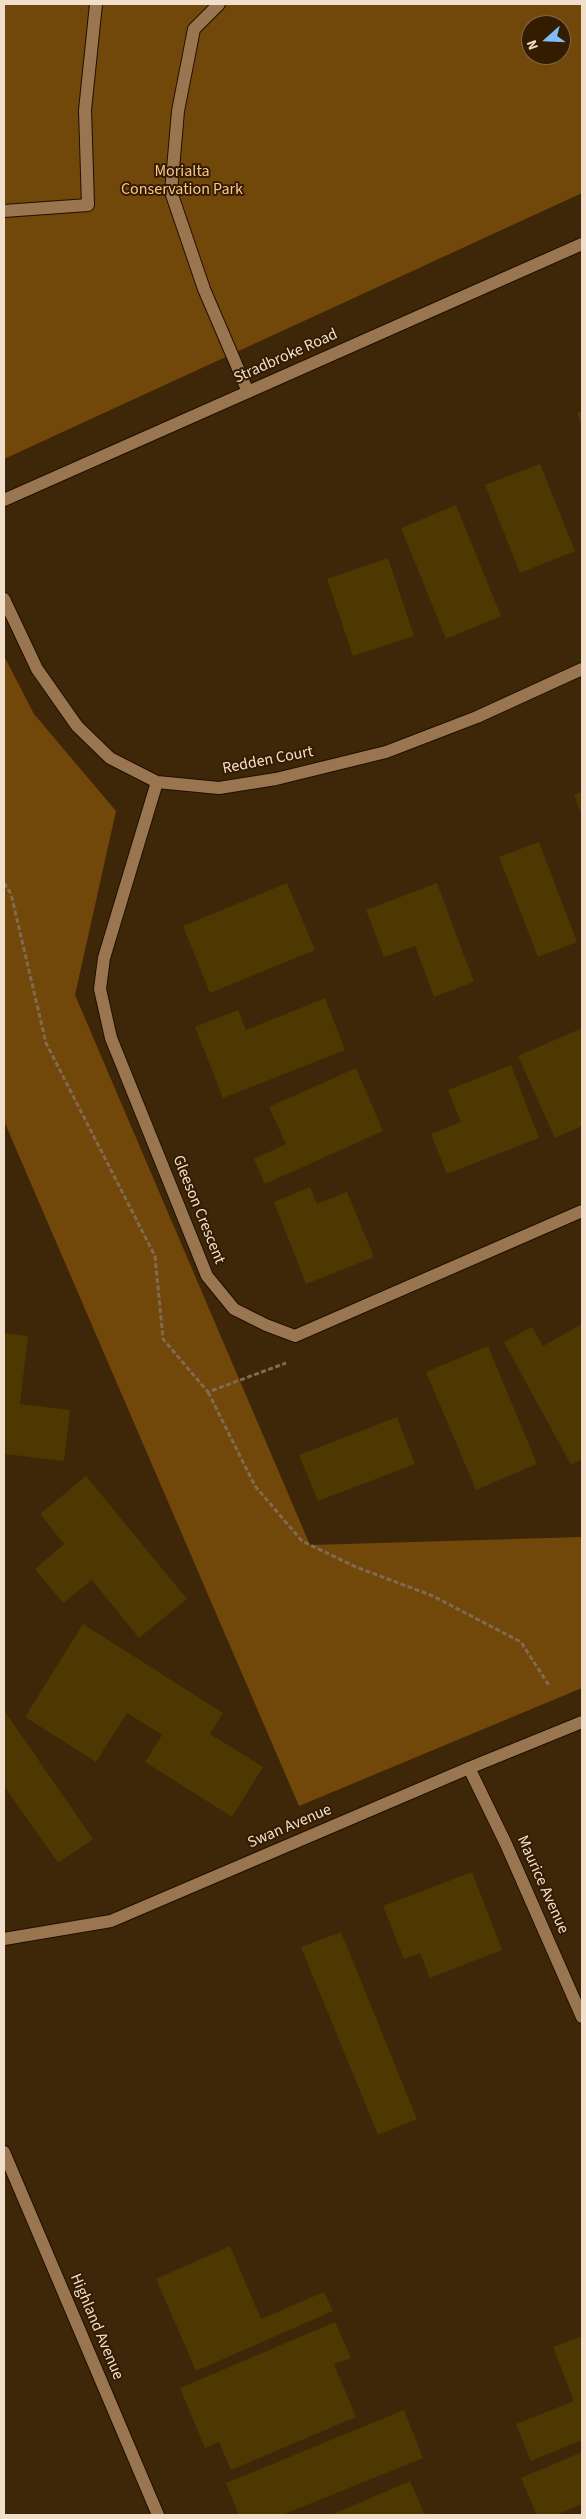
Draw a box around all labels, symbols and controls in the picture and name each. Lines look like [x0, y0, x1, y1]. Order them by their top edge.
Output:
north arrow [521, 15, 571, 65]
text: N [522, 37, 544, 53]
park label: Morialta Conservation Park [121, 162, 243, 200]
street label: Stradbroke Road [231, 326, 341, 388]
street label: Redden Court [221, 743, 315, 779]
street label: Gleeson Crescent [167, 1153, 229, 1267]
street label: Swan Avenue [245, 1801, 335, 1853]
street label: Maurice Avenue [512, 1833, 572, 1937]
street label: Highland Avenue [65, 2271, 127, 2383]

